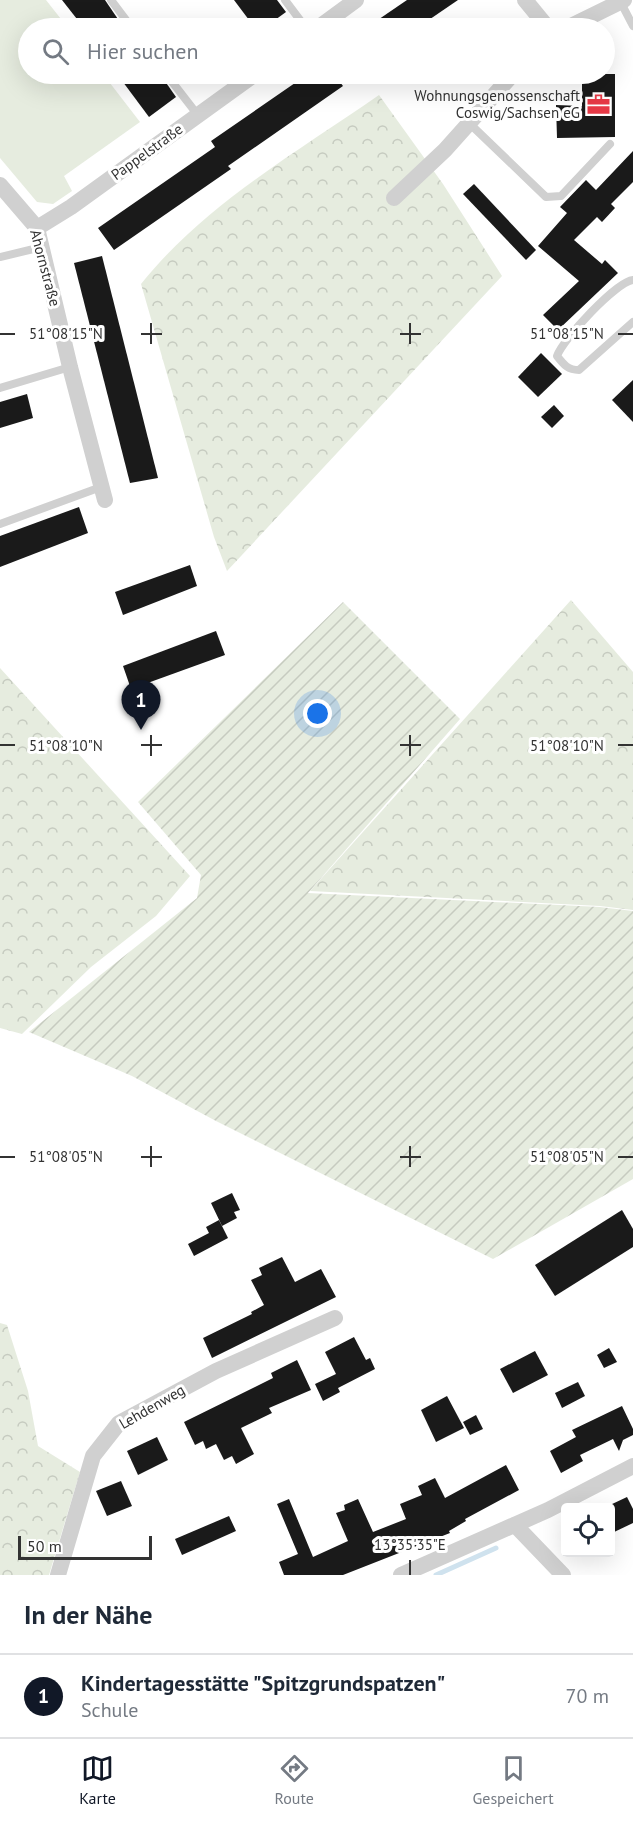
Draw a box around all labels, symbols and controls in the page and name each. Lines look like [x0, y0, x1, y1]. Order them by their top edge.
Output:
search box [18, 18, 615, 84]
icon: search [39, 35, 72, 68]
text: Hier suchen [87, 37, 199, 65]
place label: Wohnungsgenossenschaft Coswig/Sachsen eG [414, 86, 580, 122]
office icon: Wohnungsgenossenschaft Coswig/Sachsen eG [585, 92, 611, 118]
street label: Pappelstraße [107, 119, 186, 184]
street label: Ahornstraße [26, 227, 65, 308]
text: 51°08'15"N [29, 324, 103, 343]
text: 51°08'15"N [530, 324, 604, 343]
pin: 1 [122, 680, 160, 730]
your location [303, 699, 332, 728]
text: 51°08'10"N [29, 736, 103, 755]
text: 51°08'10"N [530, 736, 604, 755]
text: 51°08'05"N [29, 1147, 103, 1166]
text: 51°08'05"N [530, 1147, 604, 1166]
street label: Lehdenweg [115, 1380, 188, 1433]
map controls [561, 1503, 615, 1557]
button: locate [561, 1503, 615, 1557]
scale bar [18, 1533, 152, 1560]
text: 13°35'35"E [374, 1535, 446, 1554]
text: 50 m [27, 1536, 62, 1556]
text: In der Nähe [24, 1598, 152, 1631]
text: Kindertagesstätte "Spitzgrundspatzen" [81, 1669, 445, 1697]
text: 1 [38, 1683, 49, 1709]
text: 70 m [566, 1683, 609, 1709]
text: Schule [81, 1697, 138, 1723]
tab: Karte [79, 1752, 116, 1808]
tab: Route [275, 1752, 314, 1808]
tab: Gespeichert [472, 1752, 554, 1808]

